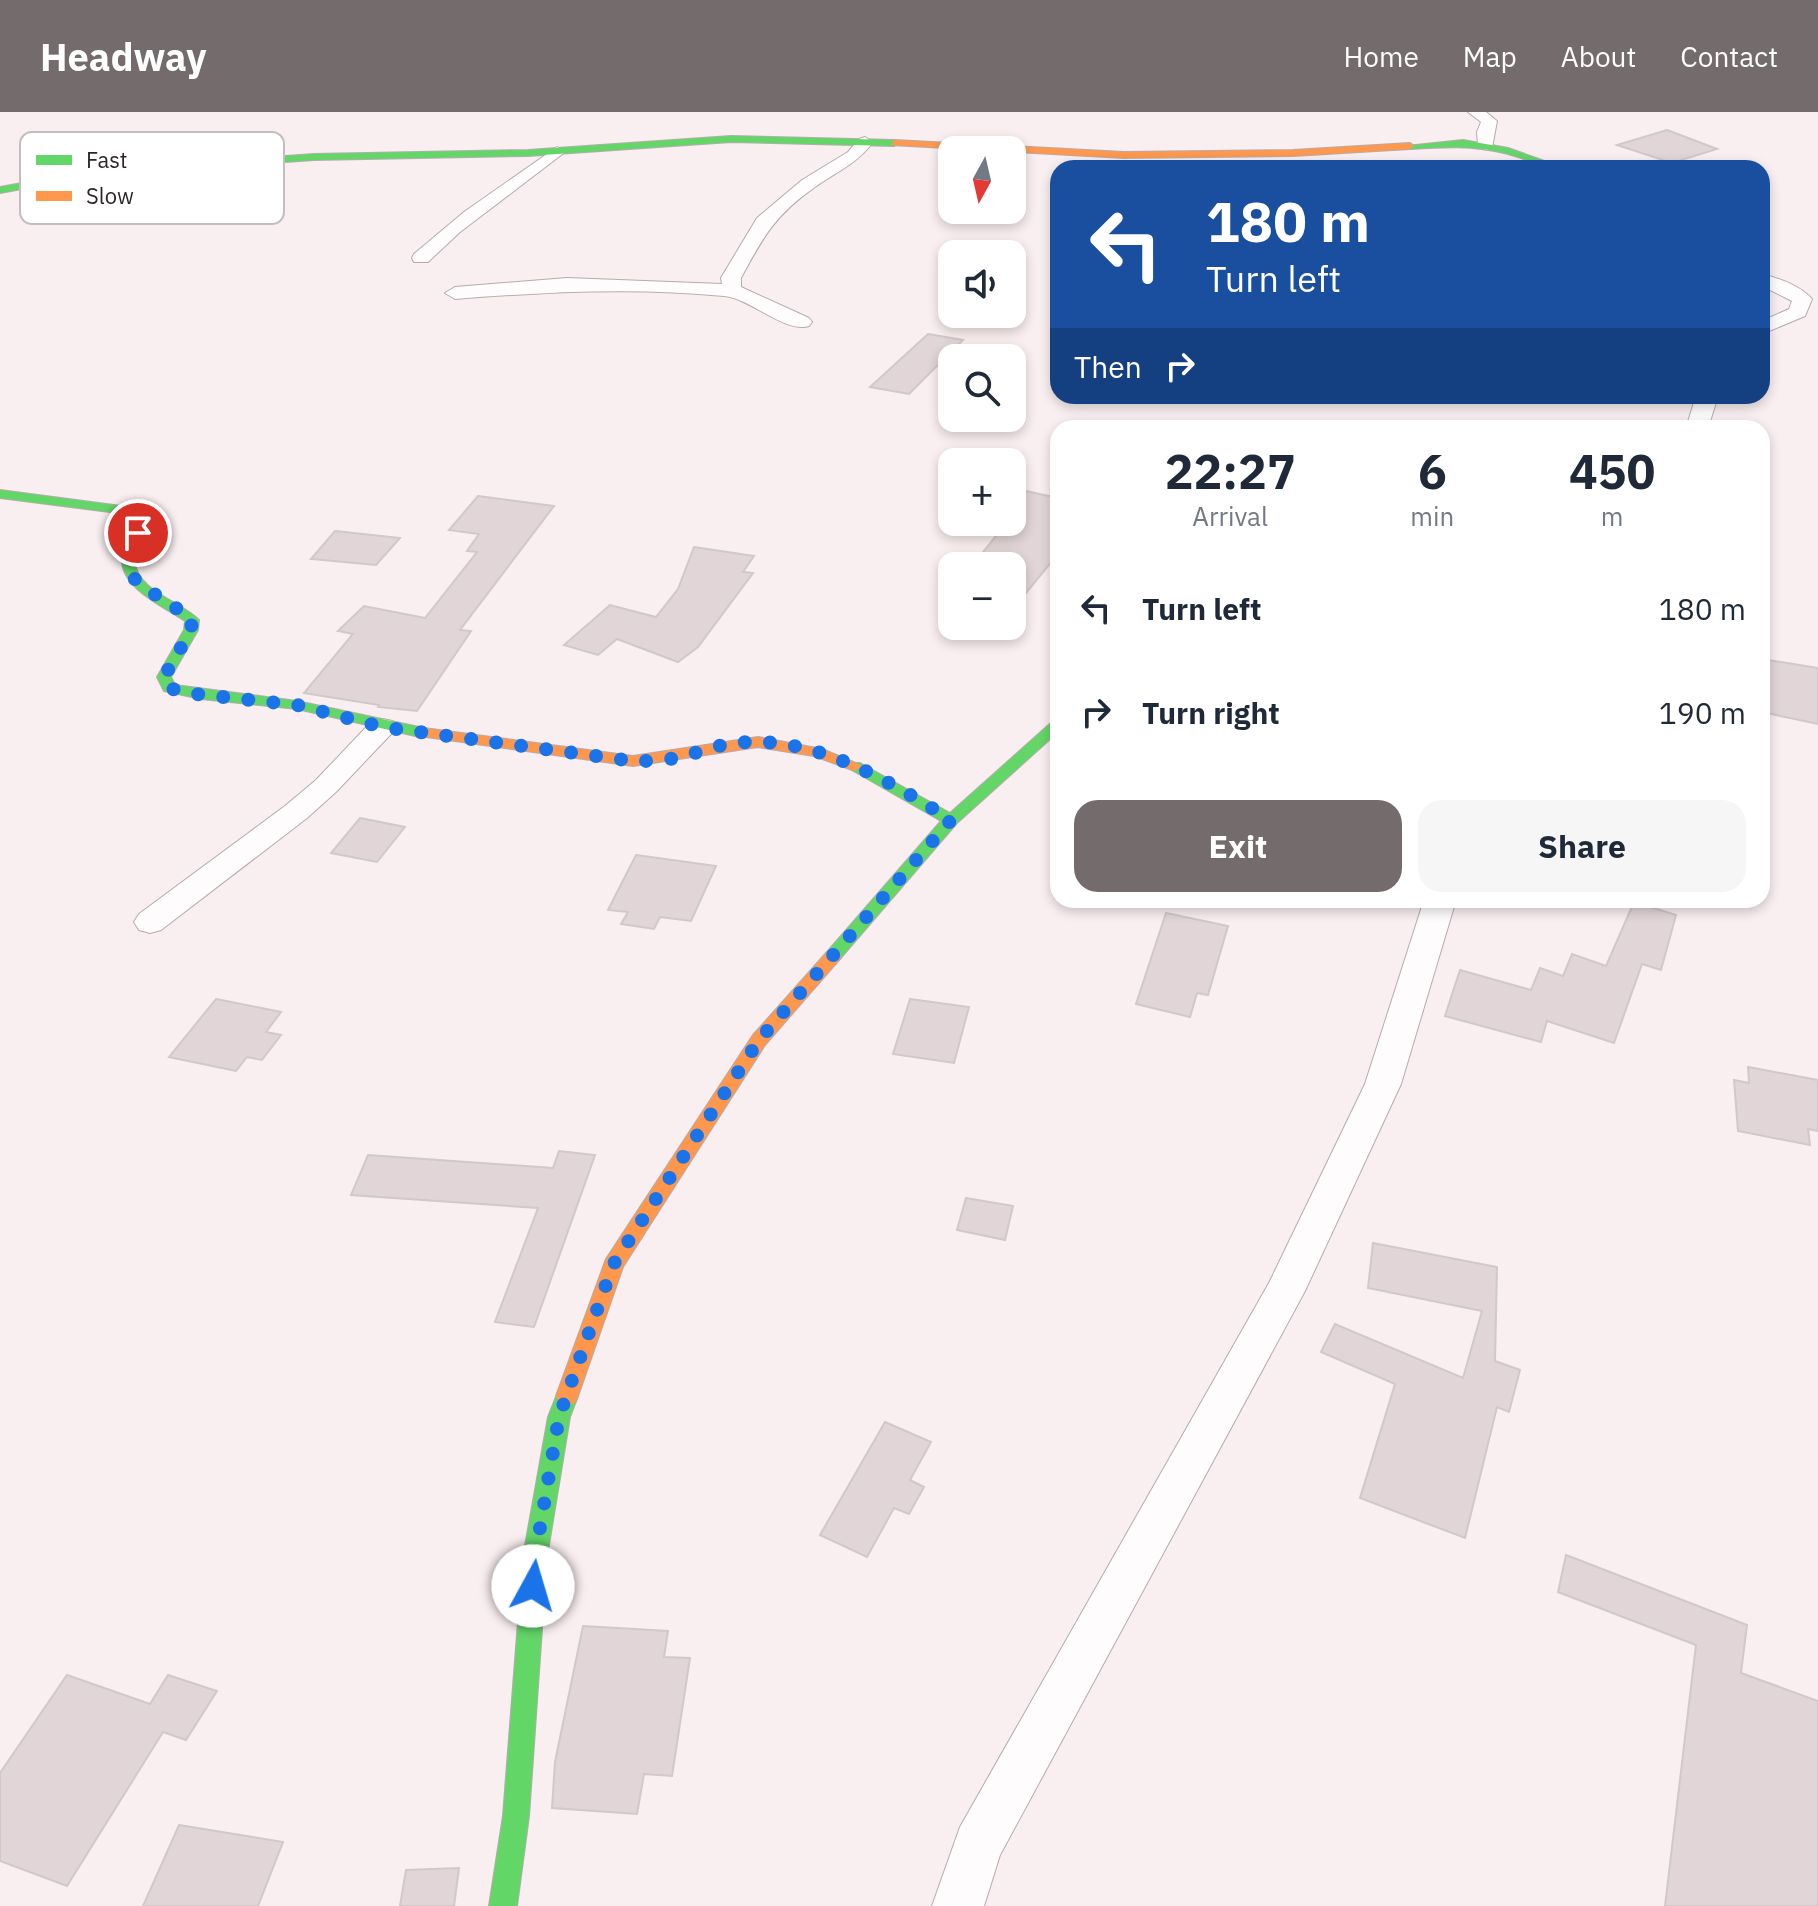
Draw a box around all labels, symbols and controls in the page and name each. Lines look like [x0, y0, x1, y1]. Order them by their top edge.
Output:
text: Headway [40, 32, 207, 81]
text: Home [1343, 38, 1419, 75]
text: Map [1463, 38, 1517, 75]
text: About [1561, 38, 1636, 75]
text: Contact [1680, 38, 1778, 75]
legend [20, 132, 284, 224]
north arrow [938, 136, 1026, 224]
map controls [938, 136, 1026, 640]
text: Fast [86, 145, 127, 174]
text: Slow [86, 181, 134, 210]
text: 180 m [1206, 185, 1370, 257]
icon: left [1074, 192, 1178, 296]
button: sound [938, 240, 1026, 328]
text: Turn left [1206, 255, 1341, 302]
button: search [938, 344, 1026, 432]
icon: right [1158, 344, 1202, 388]
text: Then [1074, 347, 1142, 386]
text: 22:27 [1165, 440, 1296, 502]
text: 6 [1418, 440, 1447, 502]
text: 450 [1569, 440, 1655, 502]
button: + [938, 448, 1026, 536]
pin [104, 499, 172, 567]
text: Arrival [1192, 499, 1268, 533]
text: min [1410, 499, 1454, 533]
text: m [1601, 499, 1623, 533]
icon: arrive [116, 511, 160, 555]
button: − [938, 552, 1026, 640]
icon: left [1074, 586, 1118, 630]
text: Turn left [1142, 589, 1261, 628]
text: 180 m [1659, 589, 1746, 628]
icon: right [1074, 690, 1118, 734]
text: Turn right [1142, 693, 1280, 732]
text: 190 m [1659, 693, 1746, 732]
button: Exit [1074, 800, 1402, 892]
button: Share [1418, 800, 1746, 892]
position arrow [491, 1544, 575, 1628]

